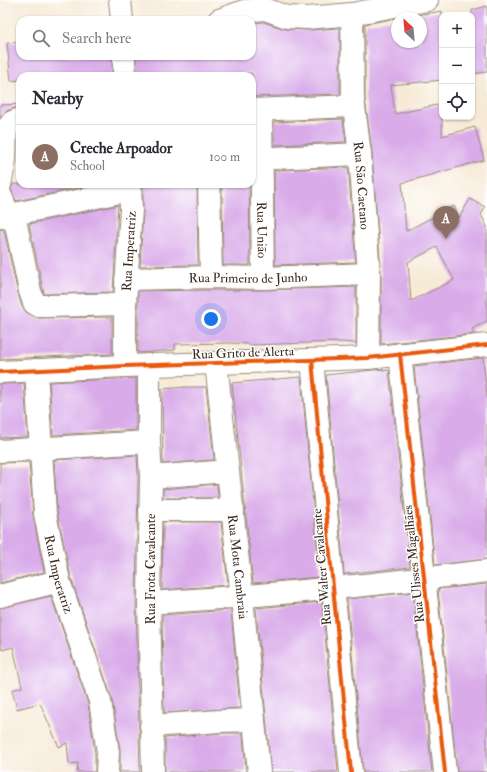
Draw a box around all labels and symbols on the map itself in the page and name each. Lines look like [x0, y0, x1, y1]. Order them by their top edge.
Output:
north arrow [391, 12, 427, 48]
street label: Rua São Caetano [349, 141, 373, 230]
street label: Rua União [253, 202, 270, 258]
pin: A [433, 206, 459, 239]
street label: Rua Imperatriz [119, 210, 140, 292]
street label: Rua Primeiro de Junho [188, 269, 308, 287]
your location [201, 309, 221, 329]
street label: Rua Grito de Alerta [192, 343, 295, 363]
street label: Rua Ulisses Magalhães [400, 504, 428, 624]
street label: Rua Walter Cavalcante [309, 507, 335, 626]
street label: Rua Frota Cavalcante [143, 513, 159, 624]
street label: Rua Mota Cambraia [224, 514, 251, 621]
street label: Rua Imperatriz [41, 534, 77, 616]

